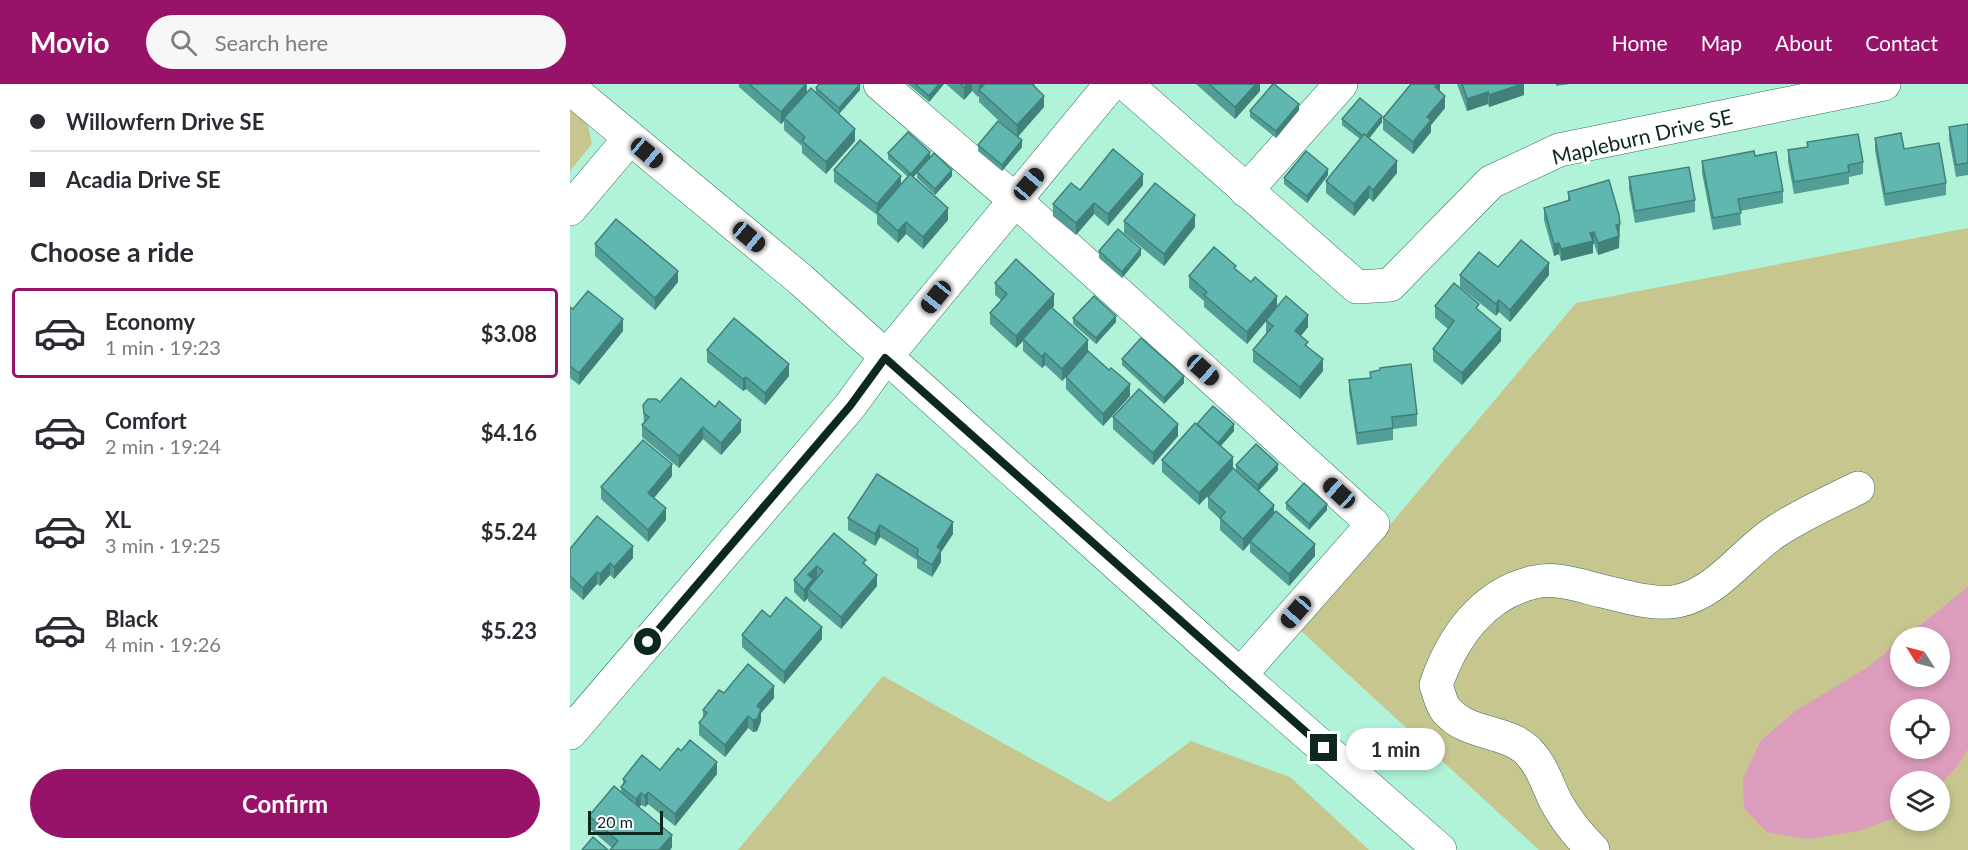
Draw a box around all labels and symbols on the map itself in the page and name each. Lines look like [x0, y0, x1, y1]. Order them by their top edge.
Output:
street label: Mapleburn Drive SE [1549, 103, 1735, 169]
car [627, 135, 667, 171]
car [1011, 164, 1047, 204]
car [729, 219, 769, 255]
car [918, 277, 954, 317]
car [1184, 351, 1222, 389]
car [1320, 474, 1358, 512]
car [1277, 593, 1315, 631]
north arrow [1890, 627, 1950, 687]
route start [634, 628, 661, 655]
callout: 1 min [1345, 727, 1444, 769]
route end [1310, 734, 1337, 761]
scale bar [588, 808, 663, 836]

